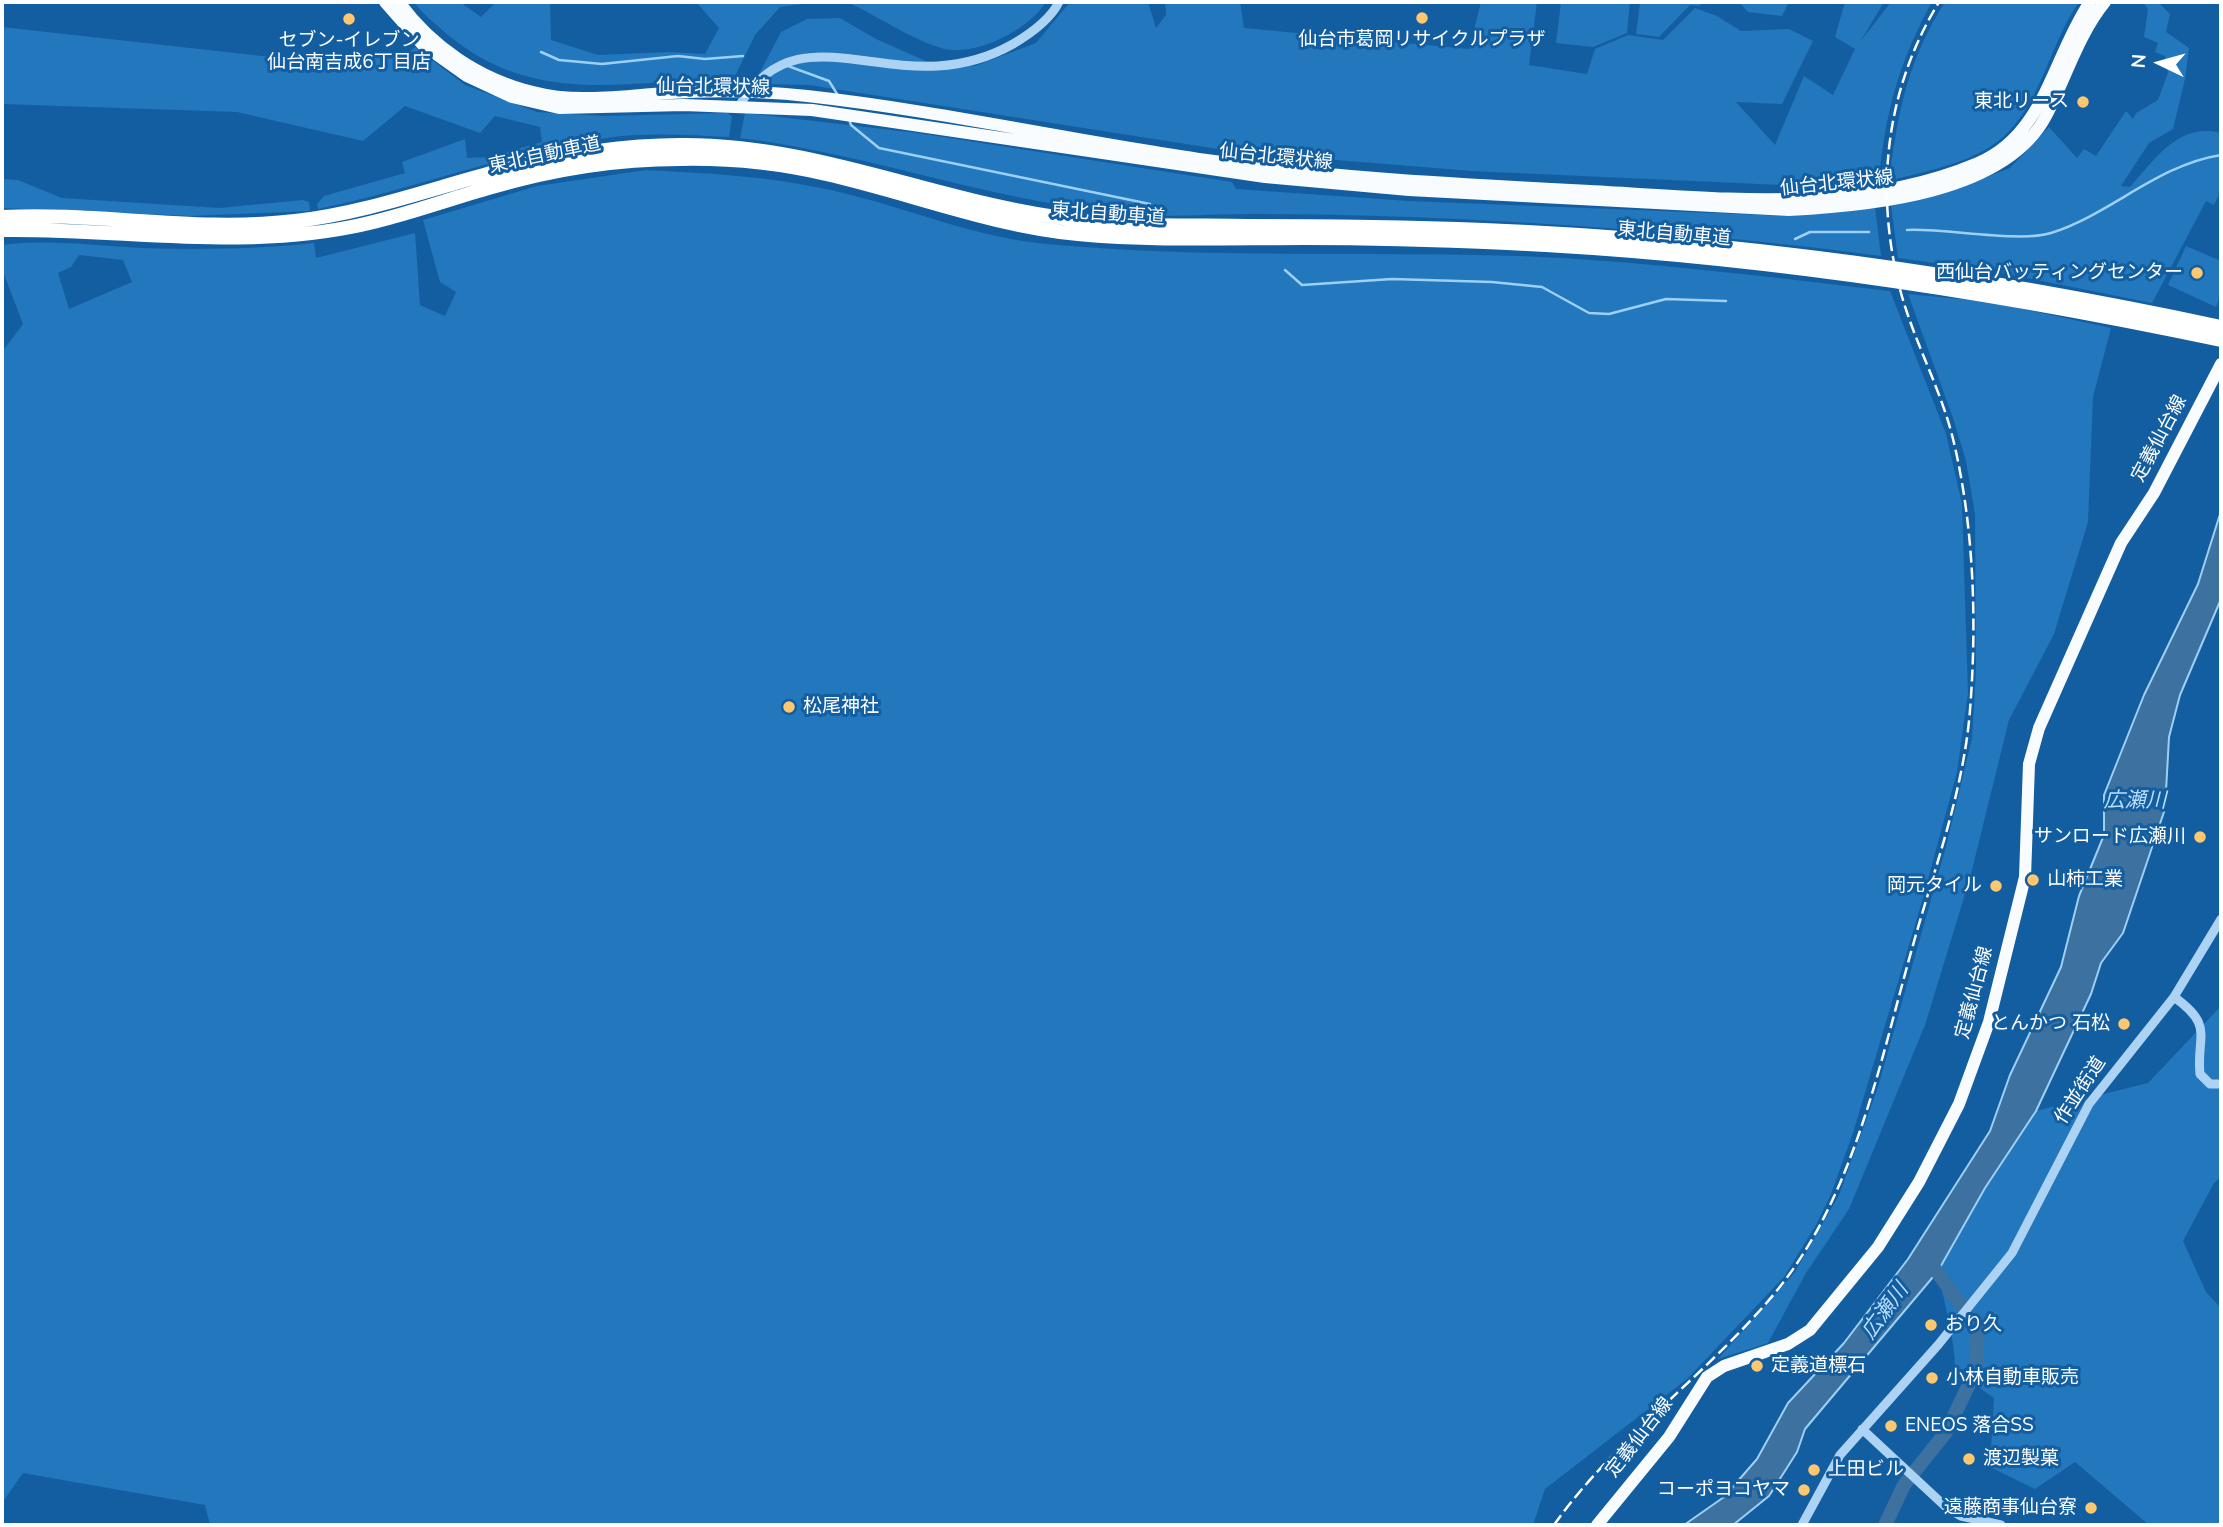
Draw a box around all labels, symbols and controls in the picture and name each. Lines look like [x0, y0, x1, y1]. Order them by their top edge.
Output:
marker: 仙台市葛岡リサイクルプラザ [1414, 10, 1430, 26]
marker: セブン-イレブン 仙台南吉成6丁目店 [341, 11, 357, 27]
north arrow [2125, 28, 2195, 98]
place label: 仙台市葛岡リサイクルプラザ [1299, 29, 1545, 51]
place label: セブン-イレブン 仙台南吉成6丁目店 [267, 30, 431, 74]
text: N [2126, 53, 2153, 69]
street label: 仙台北環状線 [656, 76, 770, 100]
place label: 東北リース [1974, 91, 2069, 113]
marker: 東北リース [2075, 94, 2091, 110]
street label: 東北自動車道 [487, 133, 603, 179]
street label: 仙台北環状線 [1218, 141, 1334, 175]
street label: 仙台北環状線 [1779, 167, 1895, 201]
street label: 東北自動車道 [1050, 200, 1166, 230]
street label: 東北自動車道 [1616, 219, 1732, 251]
place label: 西仙台バッティングセンター [1936, 262, 2183, 284]
marker: 西仙台バッティングセンター [2189, 265, 2205, 281]
street label: 定義仙台線 [2128, 392, 2192, 486]
place label: 松尾神社 [803, 696, 879, 718]
marker: 松尾神社 [781, 699, 797, 715]
water label: 広瀬川 [2104, 789, 2166, 815]
place label: サンロード広瀬川 [2034, 826, 2186, 848]
marker: サンロード広瀬川 [2192, 829, 2208, 845]
place label: 山柿工業 [2047, 869, 2123, 891]
marker: 山柿工業 [2025, 872, 2041, 888]
place label: 岡元タイル [1887, 875, 1982, 897]
marker: 岡元タイル [1988, 878, 2004, 894]
street label: 定義仙台線 [1952, 944, 1998, 1042]
place label: とんかつ 石松 [1991, 1013, 2110, 1035]
marker: とんかつ 石松 [2116, 1016, 2132, 1032]
street label: 作並街道 [2051, 1053, 2111, 1129]
water label: 広瀬川 [1857, 1279, 1915, 1345]
place label: おり久 [1945, 1314, 2002, 1336]
marker: おり久 [1923, 1317, 1939, 1333]
place label: 定義道標石 [1771, 1355, 1866, 1377]
marker: 定義道標石 [1749, 1358, 1765, 1374]
place label: 小林自動車販売 [1946, 1367, 2079, 1389]
marker: 小林自動車販売 [1924, 1370, 1940, 1386]
street label: 定義仙台線 [1602, 1394, 1678, 1482]
place label: ENEOS 落合SS [1905, 1415, 2034, 1437]
marker: ENEOS 落合SS [1883, 1418, 1899, 1434]
place label: 渡辺製菓 [1983, 1448, 2059, 1470]
marker: 渡辺製菓 [1961, 1451, 1977, 1467]
place label: 上田ビル [1828, 1459, 1904, 1481]
marker: 上田ビル [1806, 1462, 1822, 1478]
place label: コーポヨコヤマ [1657, 1479, 1790, 1501]
marker: コーポヨコヤマ [1796, 1482, 1812, 1498]
place label: 遠藤商事仙台寮 [1944, 1497, 2077, 1519]
marker: 遠藤商事仙台寮 [2083, 1500, 2099, 1516]

